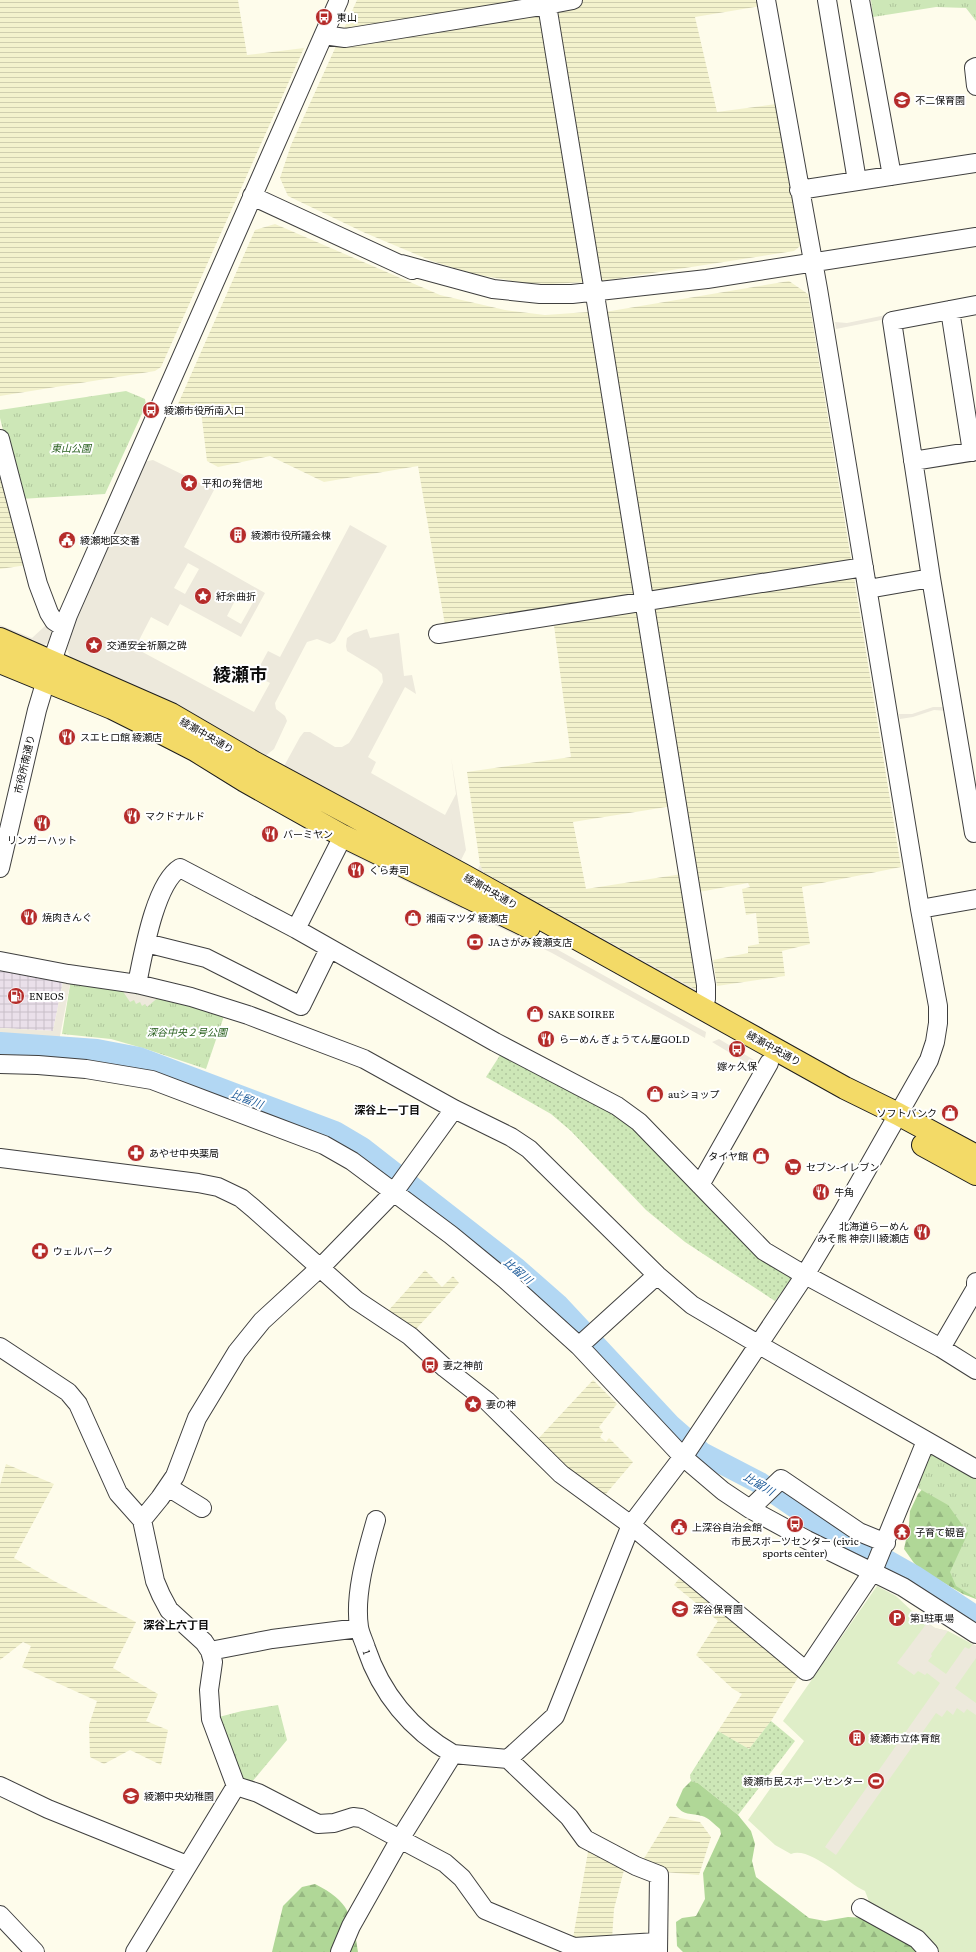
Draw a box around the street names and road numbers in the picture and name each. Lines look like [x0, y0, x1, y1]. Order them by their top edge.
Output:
street label: 綾瀬中央通り [178, 713, 237, 756]
street label: 市役所南通り [9, 733, 38, 795]
street label: 綾瀬中央通り [462, 869, 521, 912]
street label: 綾瀬中央通り [744, 1026, 804, 1069]
street label: 1 [360, 1647, 375, 1656]

